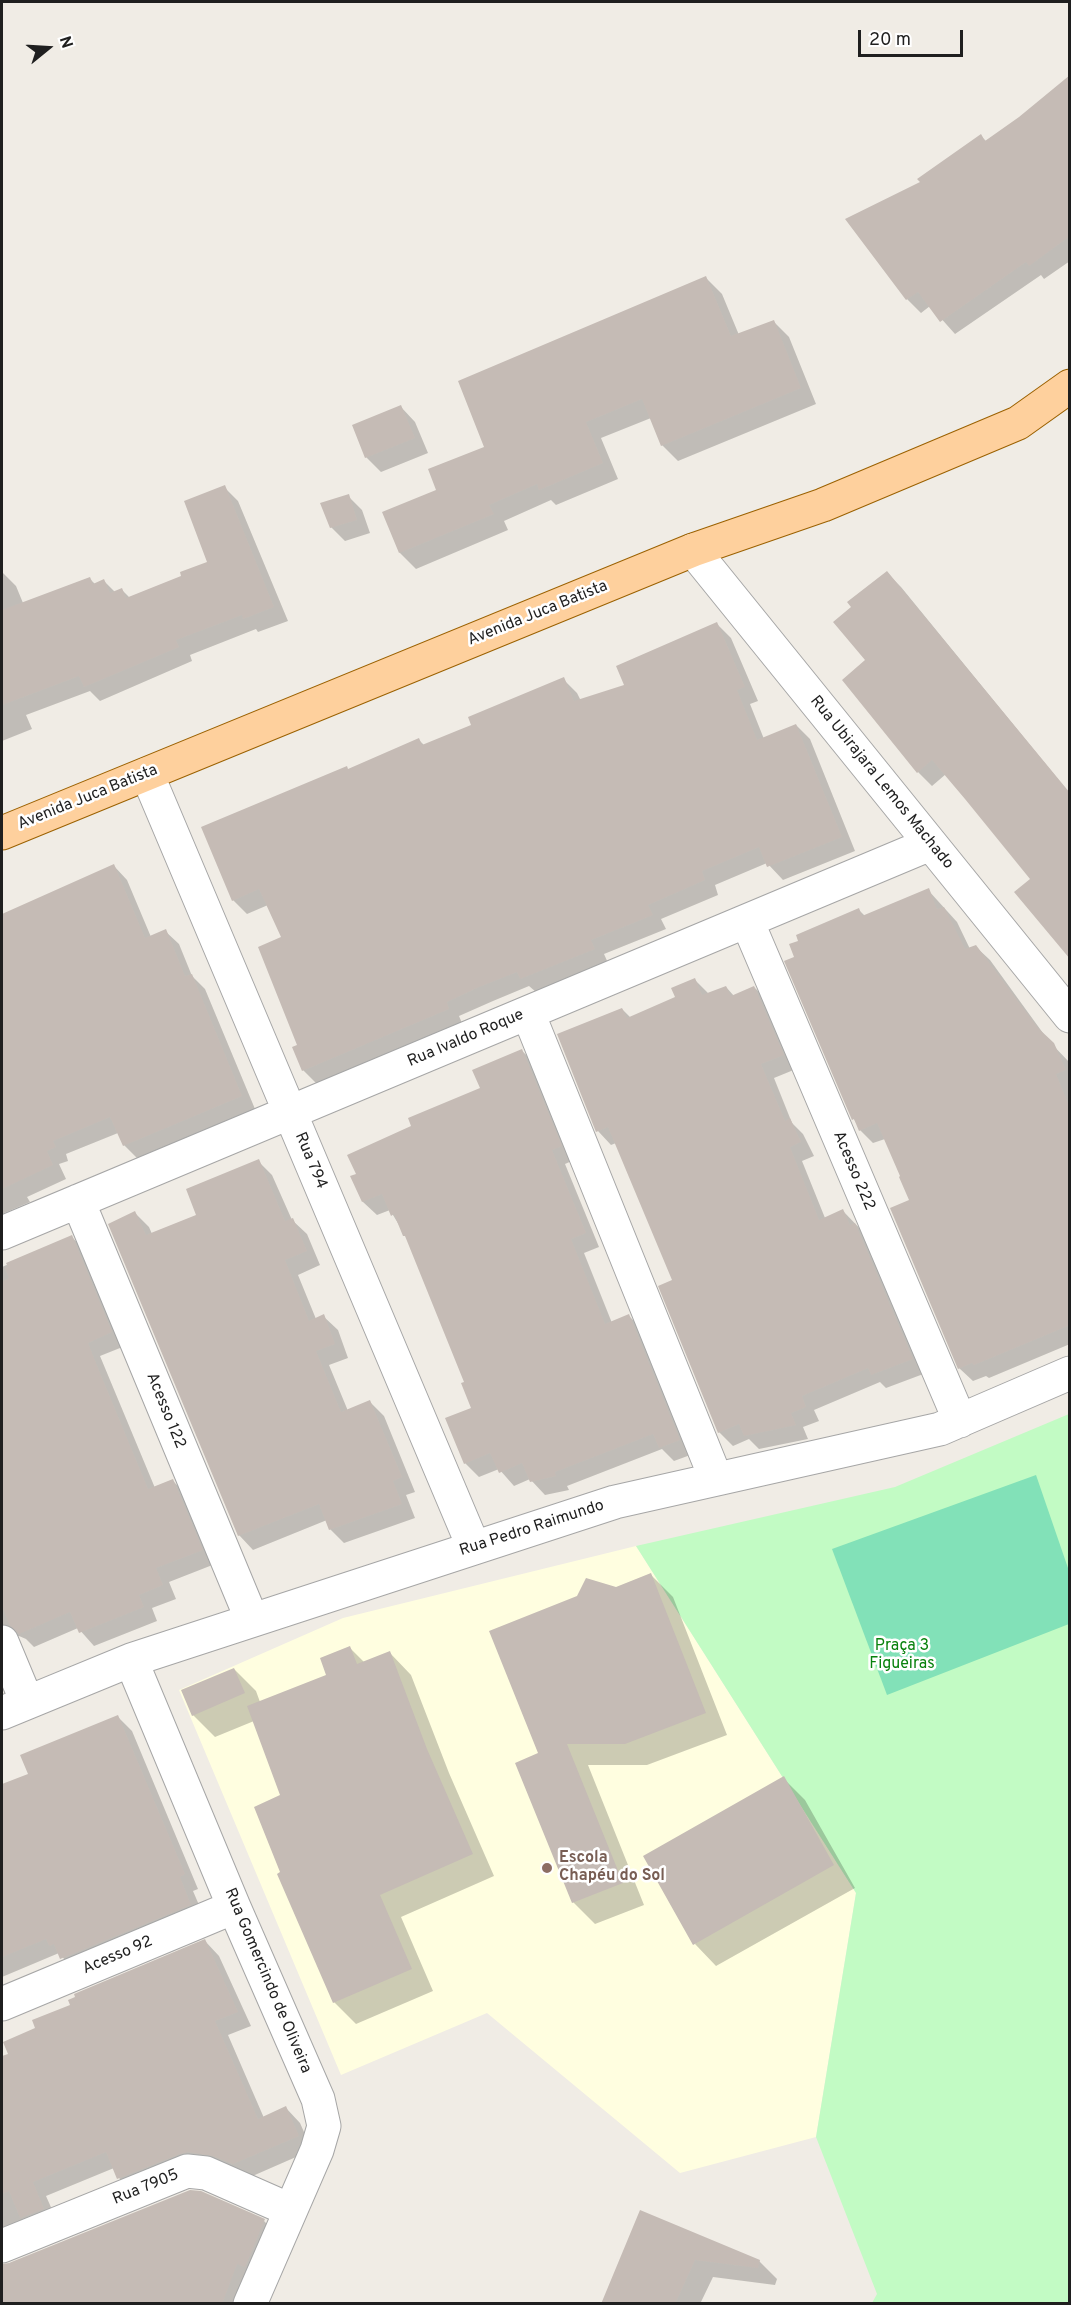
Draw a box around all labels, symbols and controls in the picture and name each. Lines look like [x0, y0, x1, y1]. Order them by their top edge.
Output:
north arrow [18, 18, 78, 78]
scale bar [861, 18, 966, 56]
text: 20 m [869, 29, 911, 52]
text: N [54, 34, 76, 51]
street label: Avenida Juca Batista [465, 577, 611, 651]
street label: Rua Ubirajara Lemos Machado [805, 692, 957, 874]
street label: Avenida Juca Batista [15, 761, 161, 835]
street label: Rua Ivaldo Roque [405, 1006, 527, 1072]
street label: Acesso 222 [828, 1128, 878, 1214]
street label: Rua 794 [290, 1130, 330, 1192]
street label: Acesso 122 [141, 1370, 189, 1452]
street label: Rua Pedro Raimundo [457, 1497, 607, 1561]
park label: Praça 3 Figueiras [869, 1637, 935, 1675]
place label: Escola Chapéu do Sol [559, 1849, 665, 1887]
marker: Escola Chapéu do Sol [540, 1861, 554, 1875]
street label: Rua Gomercindo de Oliveira [219, 1886, 315, 2076]
street label: Acesso 92 [80, 1933, 156, 1979]
street label: Rua 7905 [110, 2166, 182, 2210]

